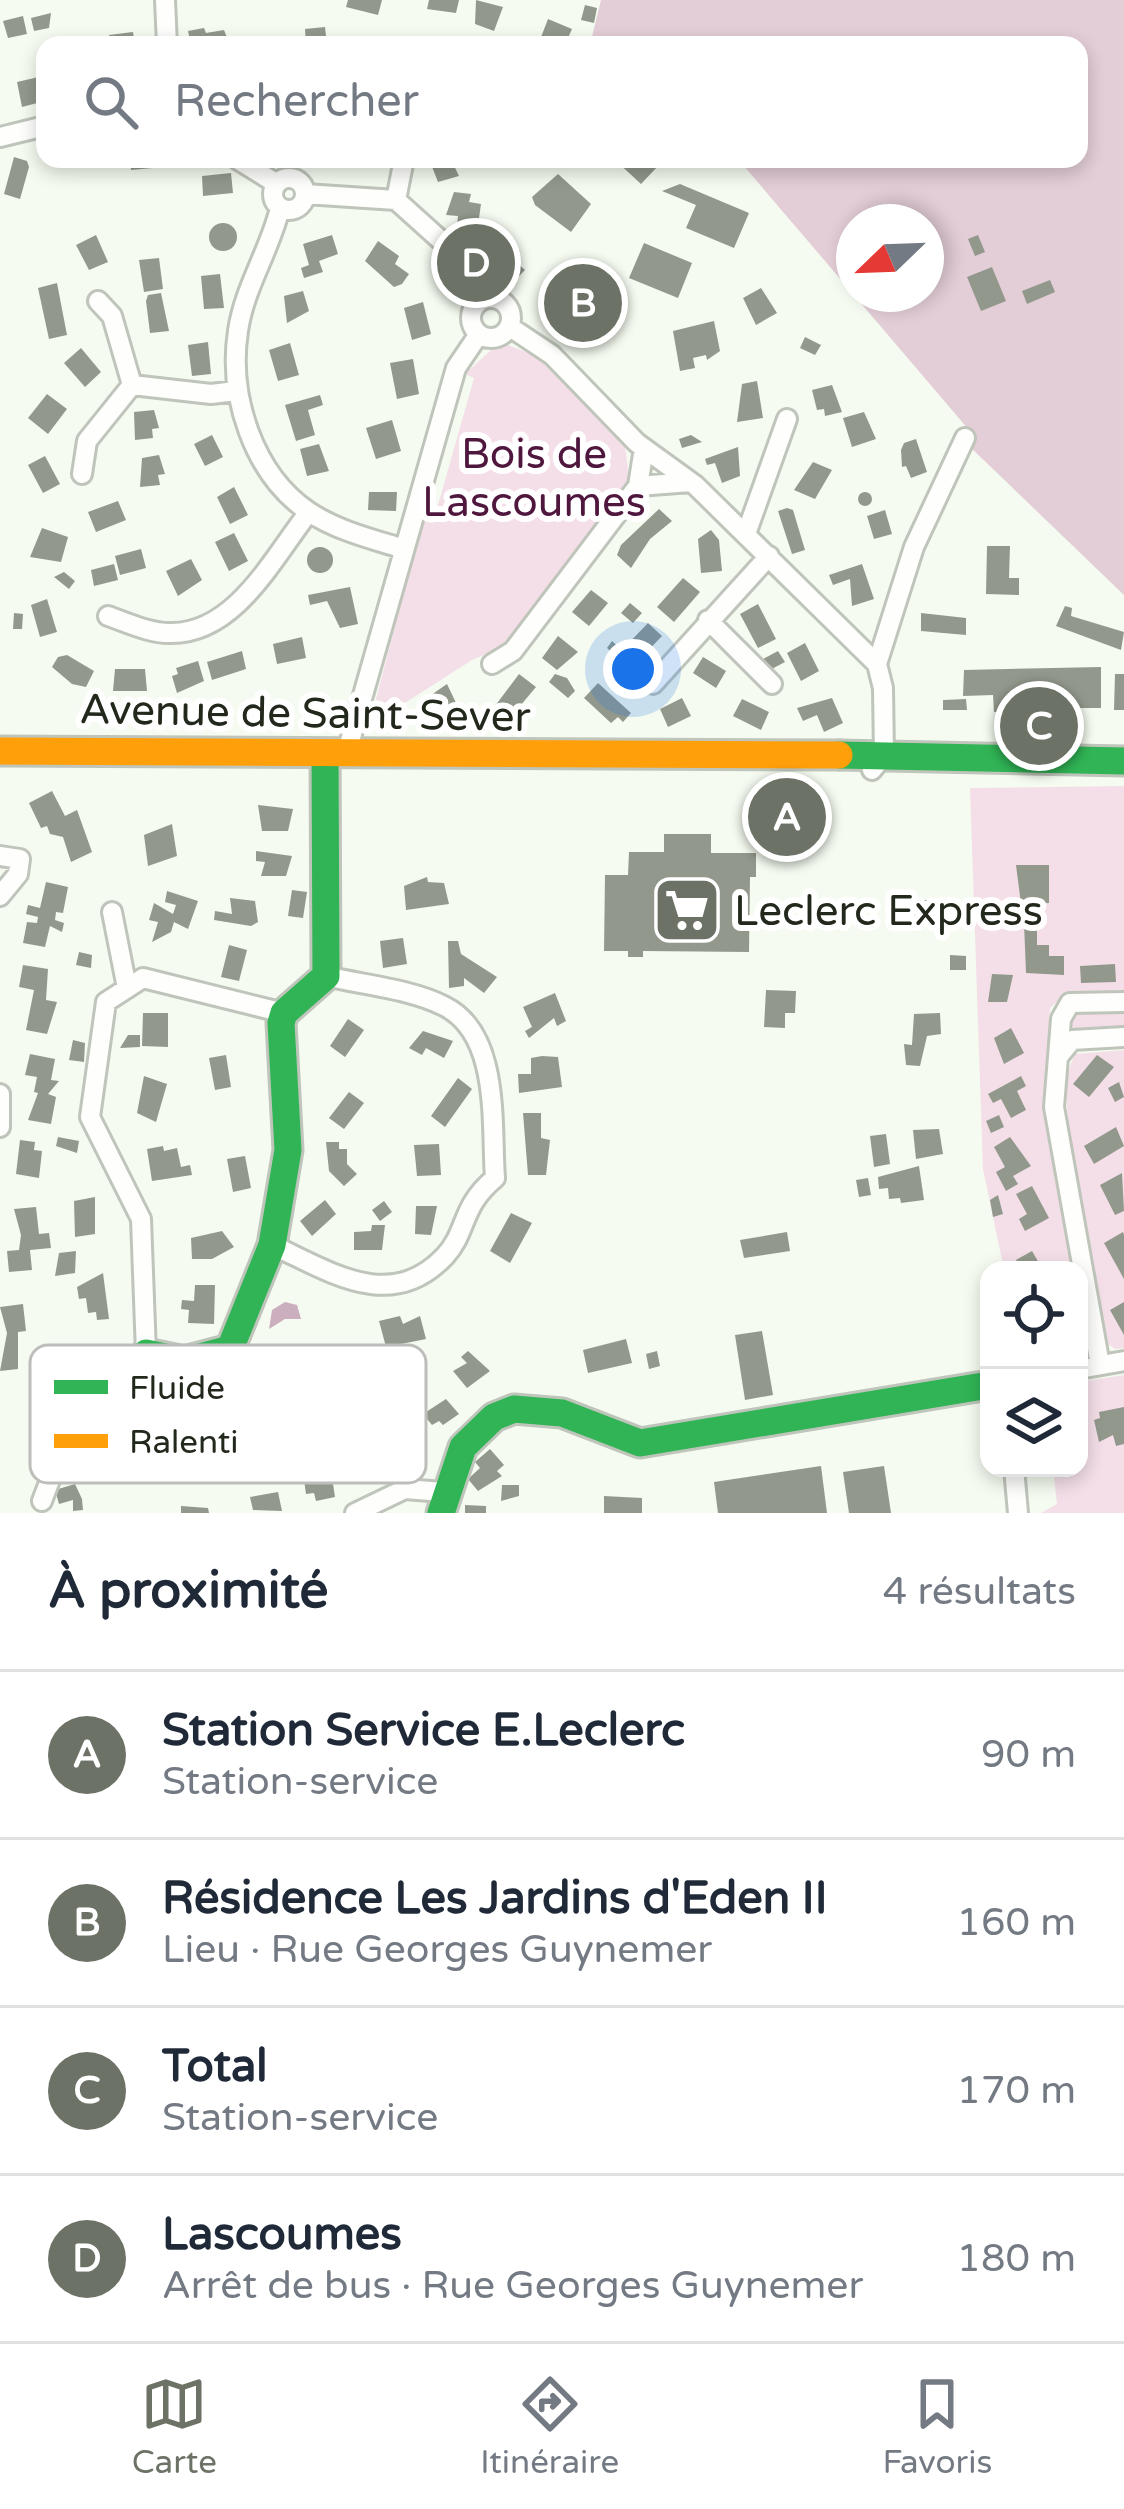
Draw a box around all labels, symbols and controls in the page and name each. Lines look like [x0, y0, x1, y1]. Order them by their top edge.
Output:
search box [36, 36, 1088, 168]
icon: search [78, 69, 144, 135]
text: Rechercher [174, 75, 419, 129]
north arrow [836, 204, 944, 312]
pin: D [437, 218, 515, 308]
pin: B [544, 258, 622, 348]
park label: Bois de Lascoumes [422, 429, 646, 528]
your location [603, 639, 663, 699]
pin: C [1000, 681, 1078, 771]
street label: Avenue de Saint-Sever [79, 684, 531, 743]
pin: A [748, 772, 826, 862]
supermarket icon: Leclerc Express [652, 875, 722, 945]
place label: Leclerc Express [734, 886, 1043, 937]
map controls [980, 1261, 1088, 1477]
button: locate [980, 1261, 1088, 1369]
legend [30, 1345, 426, 1483]
text: Fluide [129, 1369, 225, 1408]
button: layers [980, 1369, 1088, 1477]
text: Ralenti [129, 1423, 238, 1462]
text: À proximité [48, 1560, 328, 1622]
text: 4 résultats [883, 1568, 1076, 1615]
text: Station Service E.Leclerc [162, 1704, 685, 1758]
text: A [72, 1731, 102, 1778]
text: 90 m [981, 1731, 1076, 1778]
text: Station-service [162, 1758, 438, 1805]
text: Résidence Les Jardins d'Eden II [162, 1872, 827, 1926]
text: B [73, 1899, 101, 1946]
text: 160 m [957, 1899, 1076, 1946]
text: Lieu · Rue Georges Guynemer [162, 1926, 712, 1973]
text: Total [162, 2040, 267, 2094]
text: C [73, 2067, 101, 2114]
text: 170 m [957, 2067, 1076, 2114]
text: Station-service [162, 2094, 438, 2141]
text: Lascoumes [162, 2208, 402, 2262]
text: D [72, 2235, 102, 2282]
text: 180 m [957, 2235, 1076, 2282]
text: Arrêt de bus · Rue Georges Guynemer [162, 2262, 863, 2309]
tab: Carte [132, 2371, 217, 2482]
tab: Itinéraire [480, 2371, 619, 2482]
tab: Favoris [882, 2371, 992, 2482]

